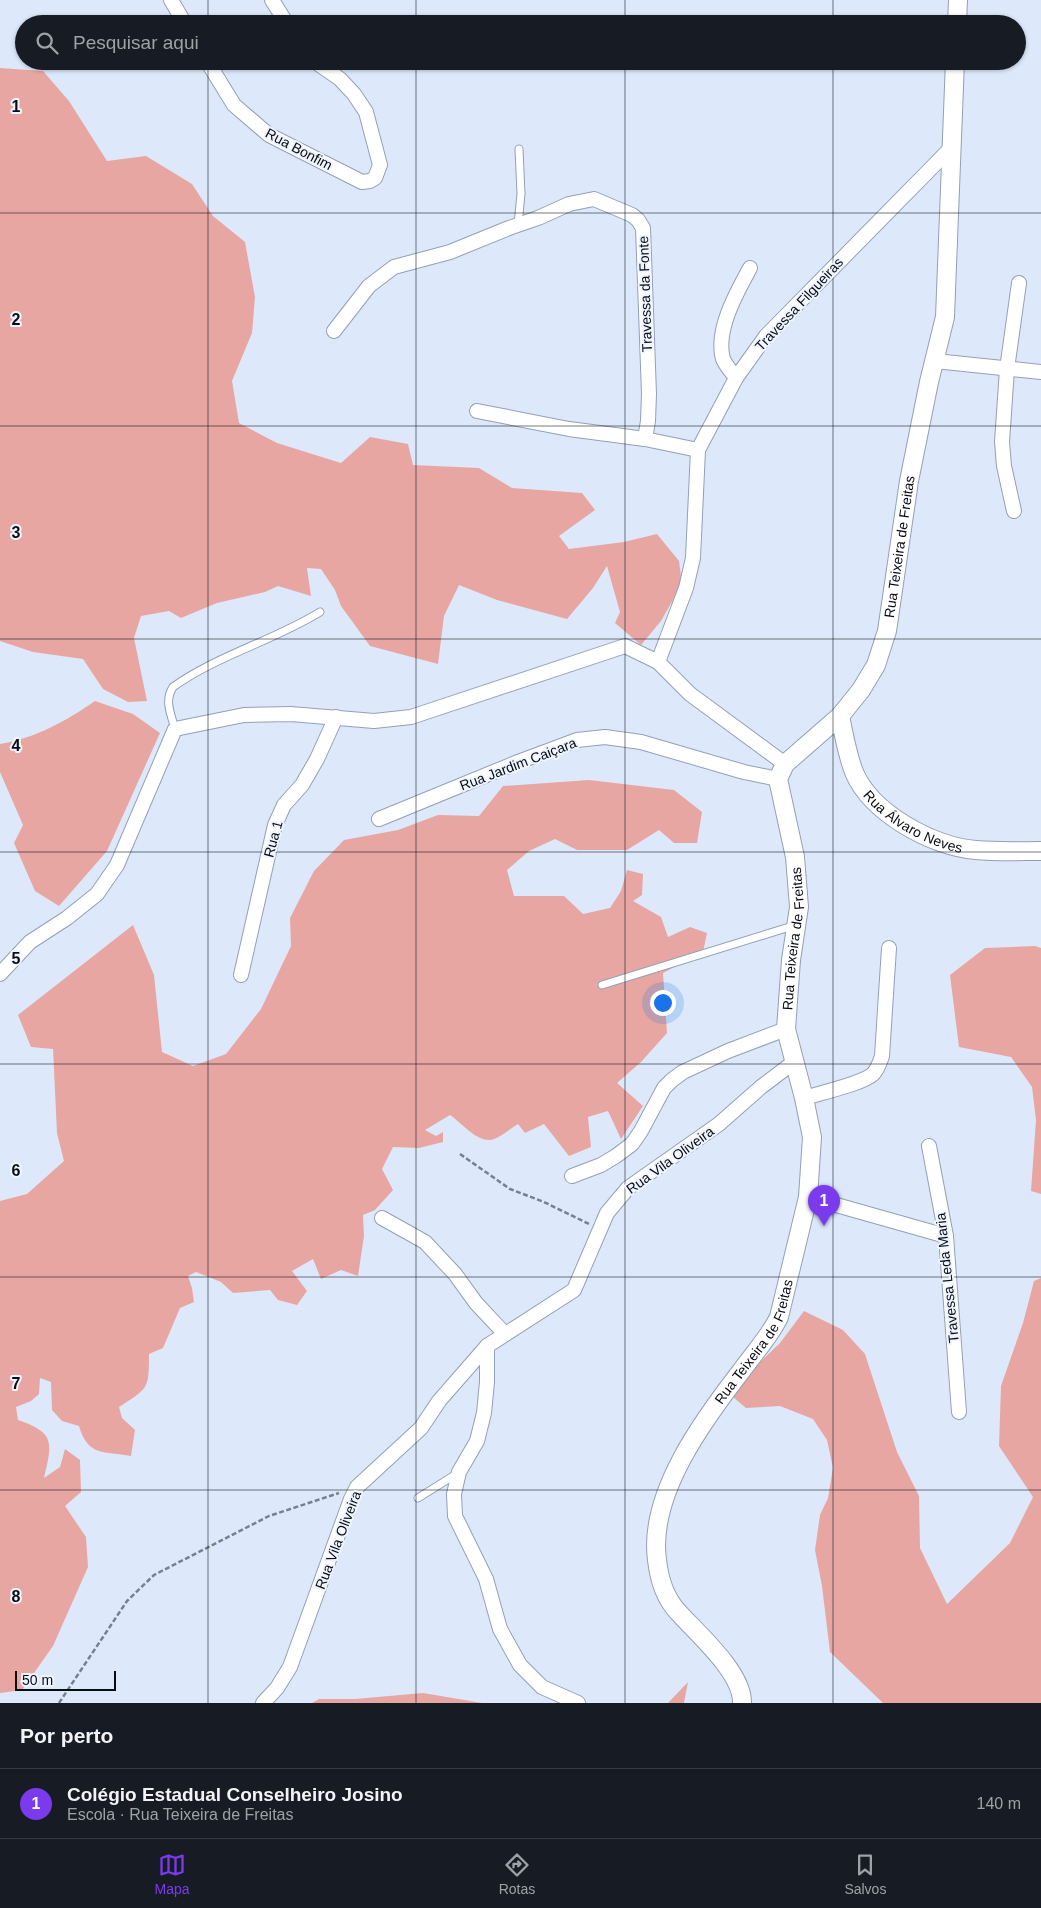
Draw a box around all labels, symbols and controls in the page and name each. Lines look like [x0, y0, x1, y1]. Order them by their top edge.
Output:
search box [15, 15, 1026, 70]
icon: search [33, 29, 61, 57]
text: Pesquisar aqui [73, 32, 199, 53]
text: 1 [12, 98, 21, 115]
street label: Rua Bonfim [263, 125, 335, 173]
street label: Travessa da Fonte [635, 235, 655, 352]
street label: Travessa Filgueiras [752, 254, 846, 354]
text: 2 [12, 311, 21, 328]
street label: Rua Teixeira de Freitas [881, 474, 918, 619]
text: 3 [12, 524, 21, 541]
street label: Rua Jardim Caiçara [457, 734, 579, 794]
text: 4 [12, 737, 21, 754]
street label: Rua Álvaro Neves [860, 787, 964, 856]
street label: Rua 1 [260, 819, 286, 859]
street label: Rua Teixeira de Freitas [779, 866, 807, 1011]
text: 5 [12, 950, 21, 967]
your location [650, 990, 676, 1016]
street label: Rua Vila Oliveira [623, 1123, 717, 1197]
text: 6 [12, 1162, 21, 1179]
pin: 1 [808, 1185, 840, 1226]
street label: Travessa Leda Maria [932, 1212, 962, 1344]
street label: Rua Teixeira de Freitas [711, 1278, 796, 1407]
text: 7 [12, 1375, 21, 1392]
street label: Rua Vila Oliveira [312, 1488, 364, 1591]
text: 8 [12, 1588, 21, 1605]
scale bar [15, 1668, 116, 1691]
text: 50 m [22, 1672, 53, 1688]
text: Por perto [20, 1724, 113, 1747]
text: Colégio Estadual Conselheiro Josino [67, 1784, 403, 1805]
text: 1 [32, 1795, 40, 1812]
text: 140 m [977, 1795, 1021, 1812]
text: Escola · Rua Teixeira de Freitas [67, 1806, 293, 1823]
tab: Mapa [155, 1851, 190, 1897]
tab: Rotas [499, 1851, 535, 1897]
tab: Salvos [844, 1851, 886, 1897]

